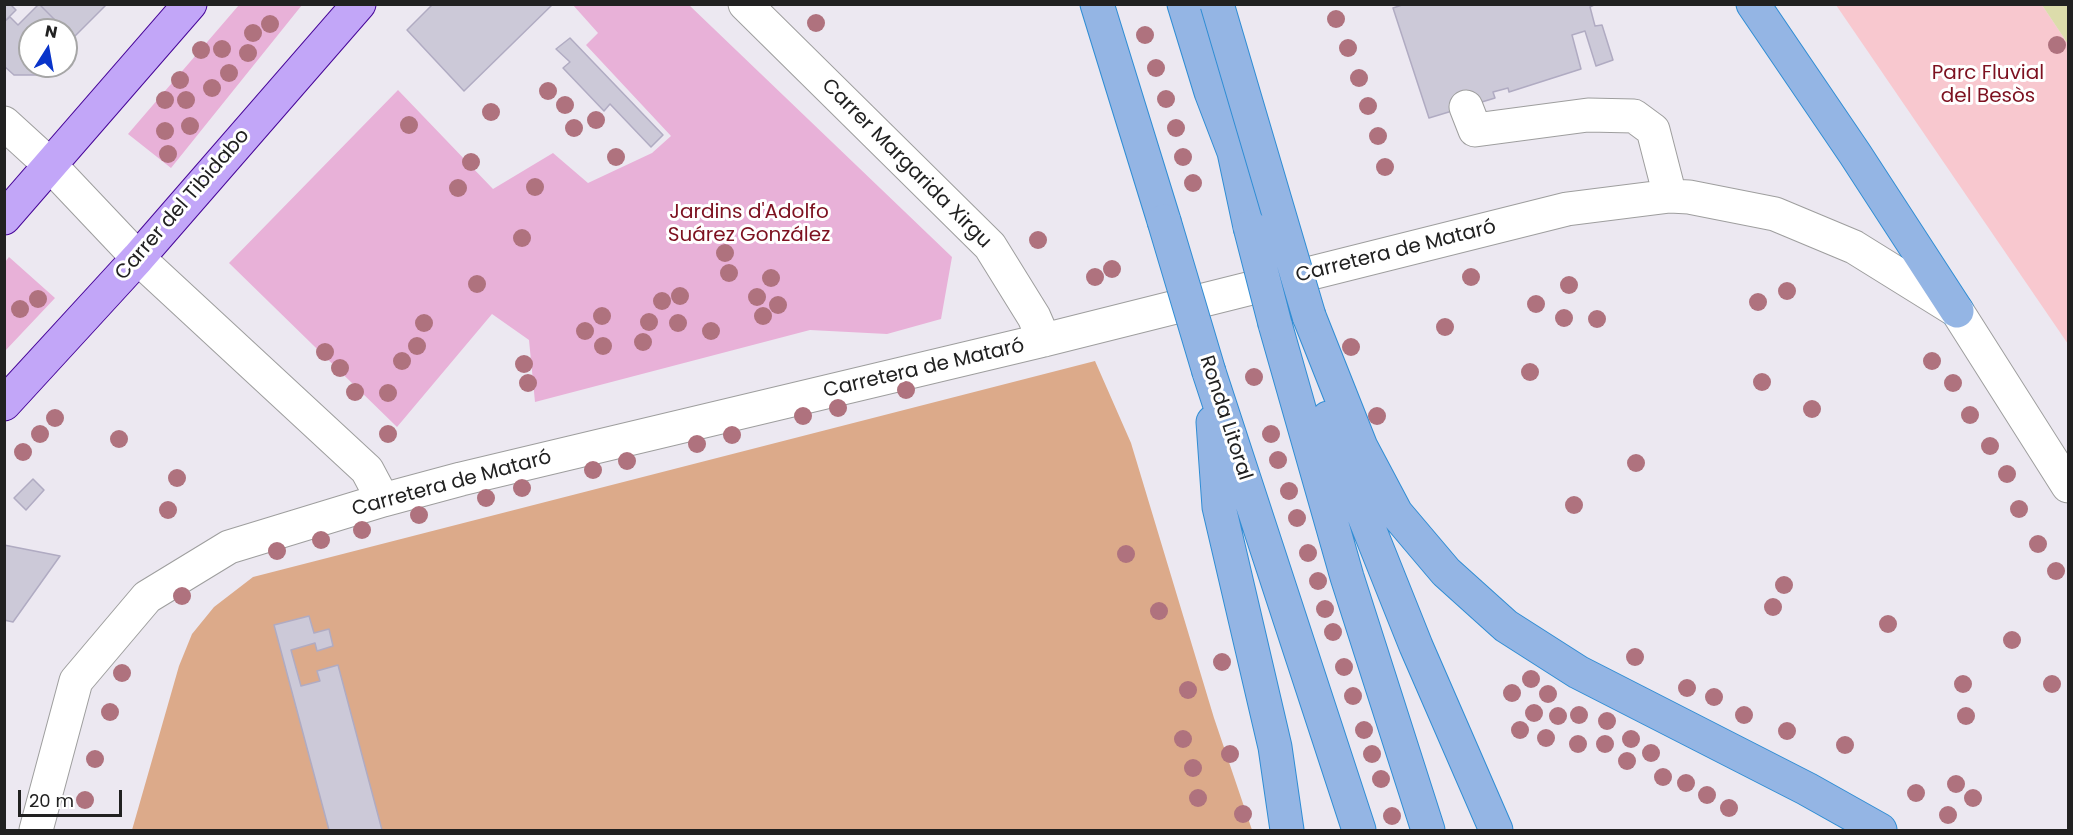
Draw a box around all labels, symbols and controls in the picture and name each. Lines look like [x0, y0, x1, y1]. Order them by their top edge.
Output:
north arrow [18, 18, 78, 78]
text: N [43, 19, 59, 44]
park label: Parc Fluvial del Besòs [1932, 62, 2044, 109]
street label: Carrer Margarida Xirgu [816, 74, 996, 254]
street label: Carrer del Tibidabo [111, 124, 255, 286]
park label: Jardins d'Adolfo Suárez González [668, 201, 830, 248]
street label: Carretera de Mataró [1293, 216, 1499, 288]
street label: Carretera de Mataró [821, 334, 1027, 404]
street label: Ronda Litoral [1194, 353, 1256, 483]
street label: Carretera de Mataró [350, 446, 554, 522]
scale bar [21, 778, 124, 816]
text: 20 m [29, 788, 74, 813]

